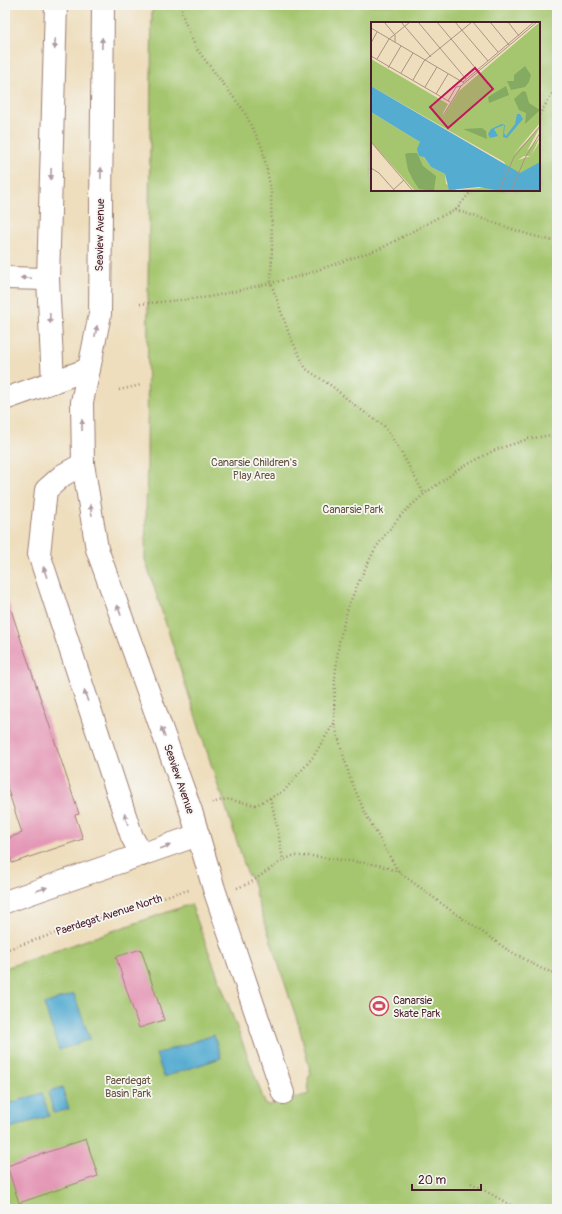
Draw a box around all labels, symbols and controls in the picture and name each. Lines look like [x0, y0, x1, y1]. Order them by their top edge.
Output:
inset map [371, 22, 540, 191]
one-way arrow [99, 36, 105, 49]
one-way arrow [52, 38, 58, 51]
one-way arrow [98, 166, 104, 179]
one-way arrow [48, 168, 54, 181]
street label: Seaview Avenue [93, 198, 107, 272]
one-way arrow [20, 275, 32, 282]
one-way arrow [46, 312, 53, 324]
one-way arrow [94, 325, 100, 337]
one-way arrow [79, 418, 85, 431]
park label: Canarsie Children's Play Area [211, 456, 297, 482]
park label: Canarsie Park [323, 503, 384, 516]
one-way arrow [87, 504, 93, 516]
one-way arrow [42, 566, 48, 578]
one-way arrow [116, 603, 122, 615]
one-way arrow [83, 689, 89, 701]
one-way arrow [159, 726, 165, 738]
street label: Seaview Avenue [161, 742, 197, 816]
one-way arrow [123, 813, 129, 825]
one-way arrow [159, 844, 171, 850]
one-way arrow [36, 886, 48, 892]
street label: Paerdegat Avenue North [54, 892, 164, 938]
place label: Canarsie Skate Park [393, 994, 441, 1020]
sports icon: Canarsie Skate Park [368, 995, 390, 1017]
park label: Paerdegat Basin Park [105, 1074, 151, 1100]
scale bar [412, 1166, 481, 1192]
text: 20 m [418, 1173, 447, 1188]

